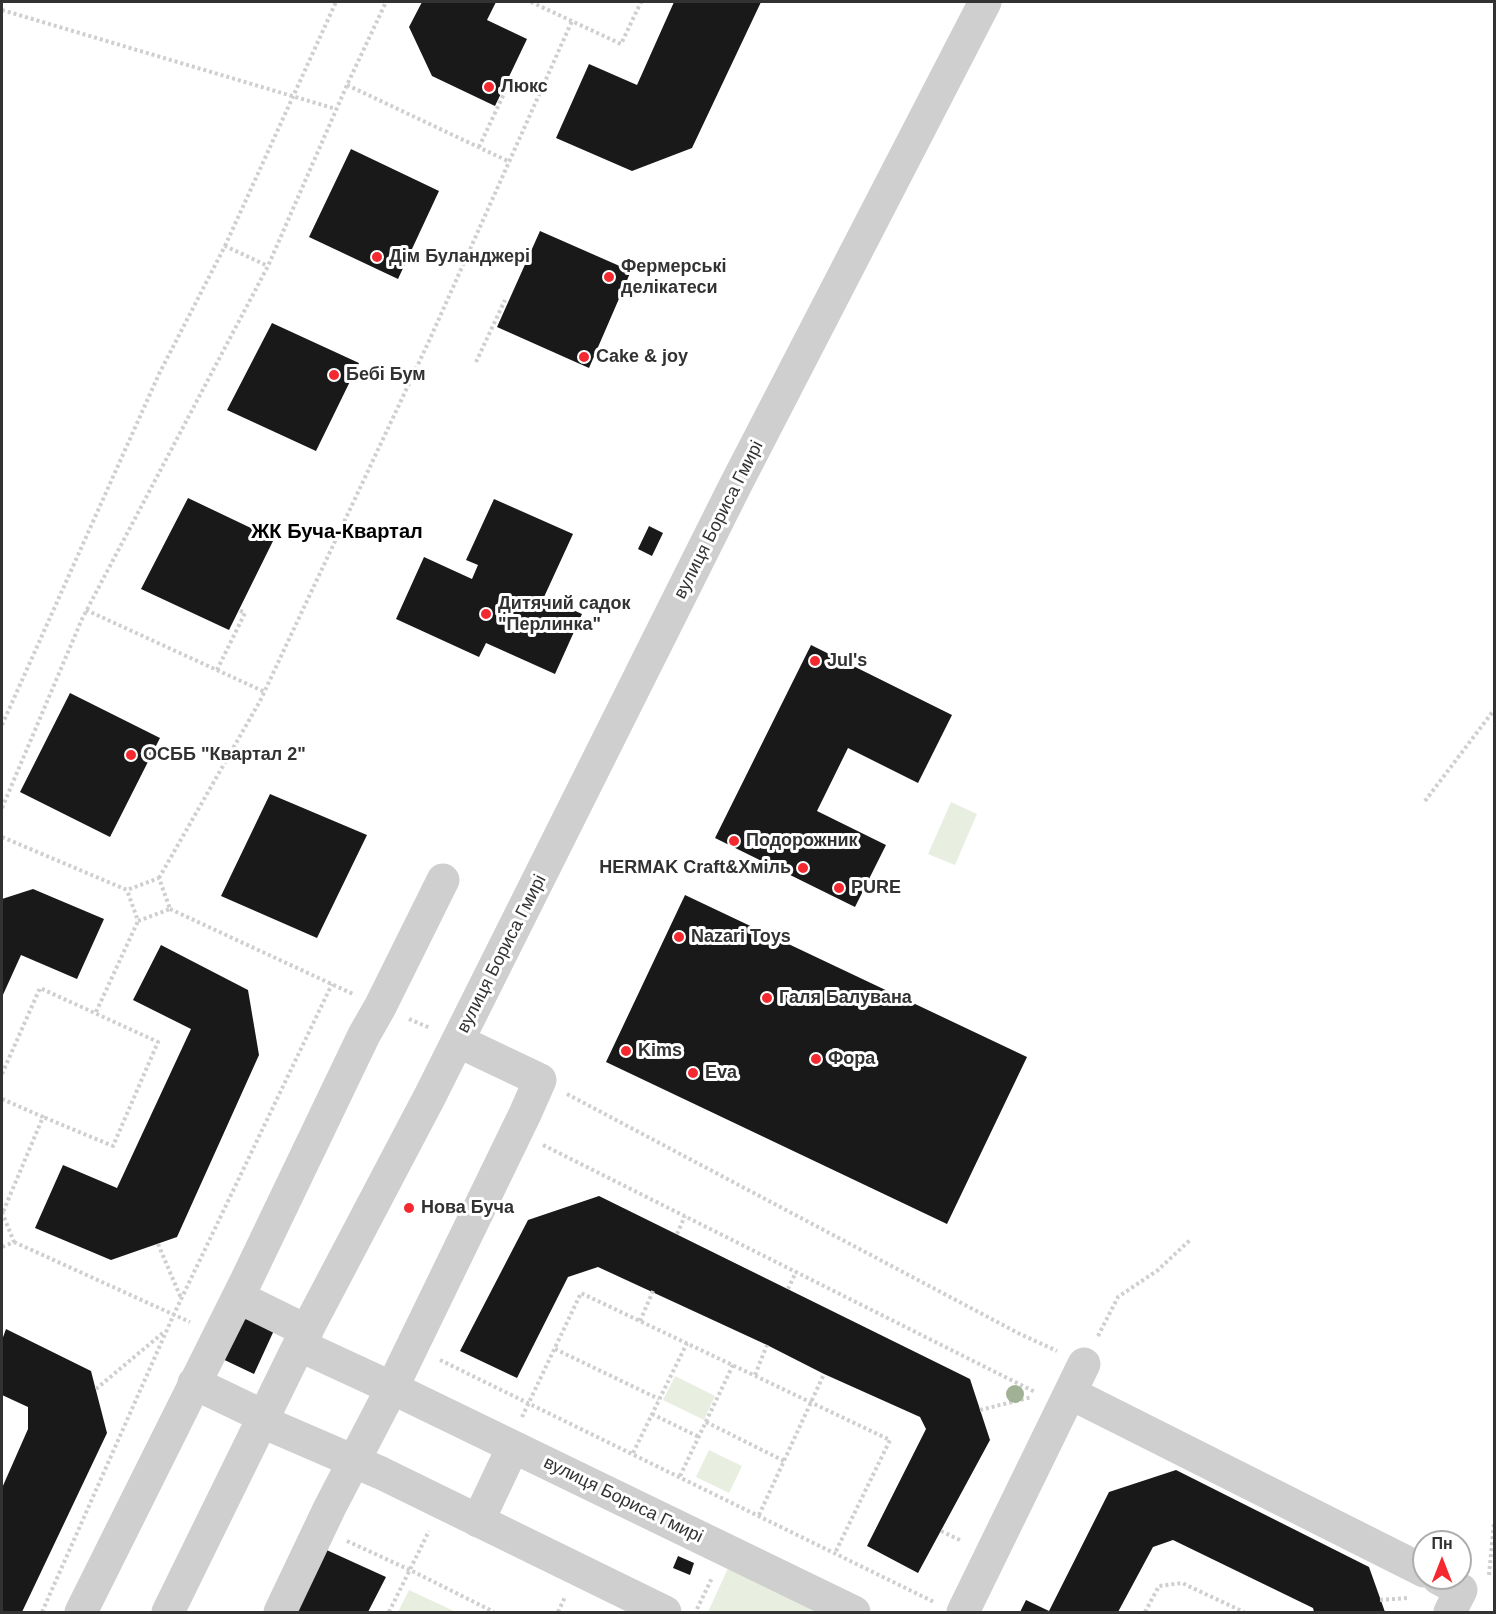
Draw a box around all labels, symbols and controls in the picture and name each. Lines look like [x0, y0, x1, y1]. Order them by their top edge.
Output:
place label: Люкс [501, 76, 548, 98]
marker: Люкс [482, 80, 496, 94]
place label: Дім Буланджері [389, 246, 530, 268]
marker: Дім Буланджері [370, 250, 384, 264]
place label: Фермерські делікатеси [621, 256, 727, 298]
marker: Фермерські делікатеси [602, 270, 616, 284]
place label: Cake & joy [596, 346, 688, 368]
marker: Cake & joy [577, 350, 591, 364]
place label: Бебі Бум [346, 364, 426, 386]
marker: Бебі Бум [327, 368, 341, 382]
street label: вулиця Бориса Гмирі [670, 437, 768, 603]
district label: ЖК Буча-Квартал [251, 520, 423, 544]
place label: Дитячий садок "Перлинка" [498, 593, 630, 636]
marker: Дитячий садок "Перлинка" [479, 607, 493, 621]
place label: Jul's [827, 650, 867, 672]
marker: Jul's [808, 654, 822, 668]
place label: ОСББ "Квартал 2" [143, 744, 306, 766]
marker: ОСББ "Квартал 2" [124, 748, 138, 762]
place label: Подорожник [746, 830, 858, 852]
marker: Подорожник [727, 834, 741, 848]
place label: HERMAK Craft&Хміль [599, 857, 791, 879]
marker: HERMAK Craft&Хміль [796, 861, 810, 875]
street label: вулиця Бориса Гмирі [453, 871, 551, 1037]
place label: PURE [851, 877, 901, 899]
marker: PURE [832, 881, 846, 895]
place label: Nazari Toys [691, 926, 791, 948]
marker: Nazari Toys [672, 930, 686, 944]
place label: Галя Балувана [779, 987, 912, 1009]
marker: Галя Балувана [760, 991, 774, 1005]
place label: Kims [638, 1040, 682, 1062]
marker: Kims [619, 1044, 633, 1058]
place label: Фора [828, 1048, 875, 1070]
marker: Фора [809, 1052, 823, 1066]
place label: Eva [705, 1062, 737, 1084]
marker: Eva [686, 1066, 700, 1080]
place label: Нова Буча [421, 1197, 514, 1219]
marker: Нова Буча [402, 1201, 416, 1215]
street label: вулиця Бориса Гмирі [540, 1452, 706, 1548]
north arrow [1412, 1530, 1472, 1590]
text: Пн [1431, 1535, 1453, 1552]

